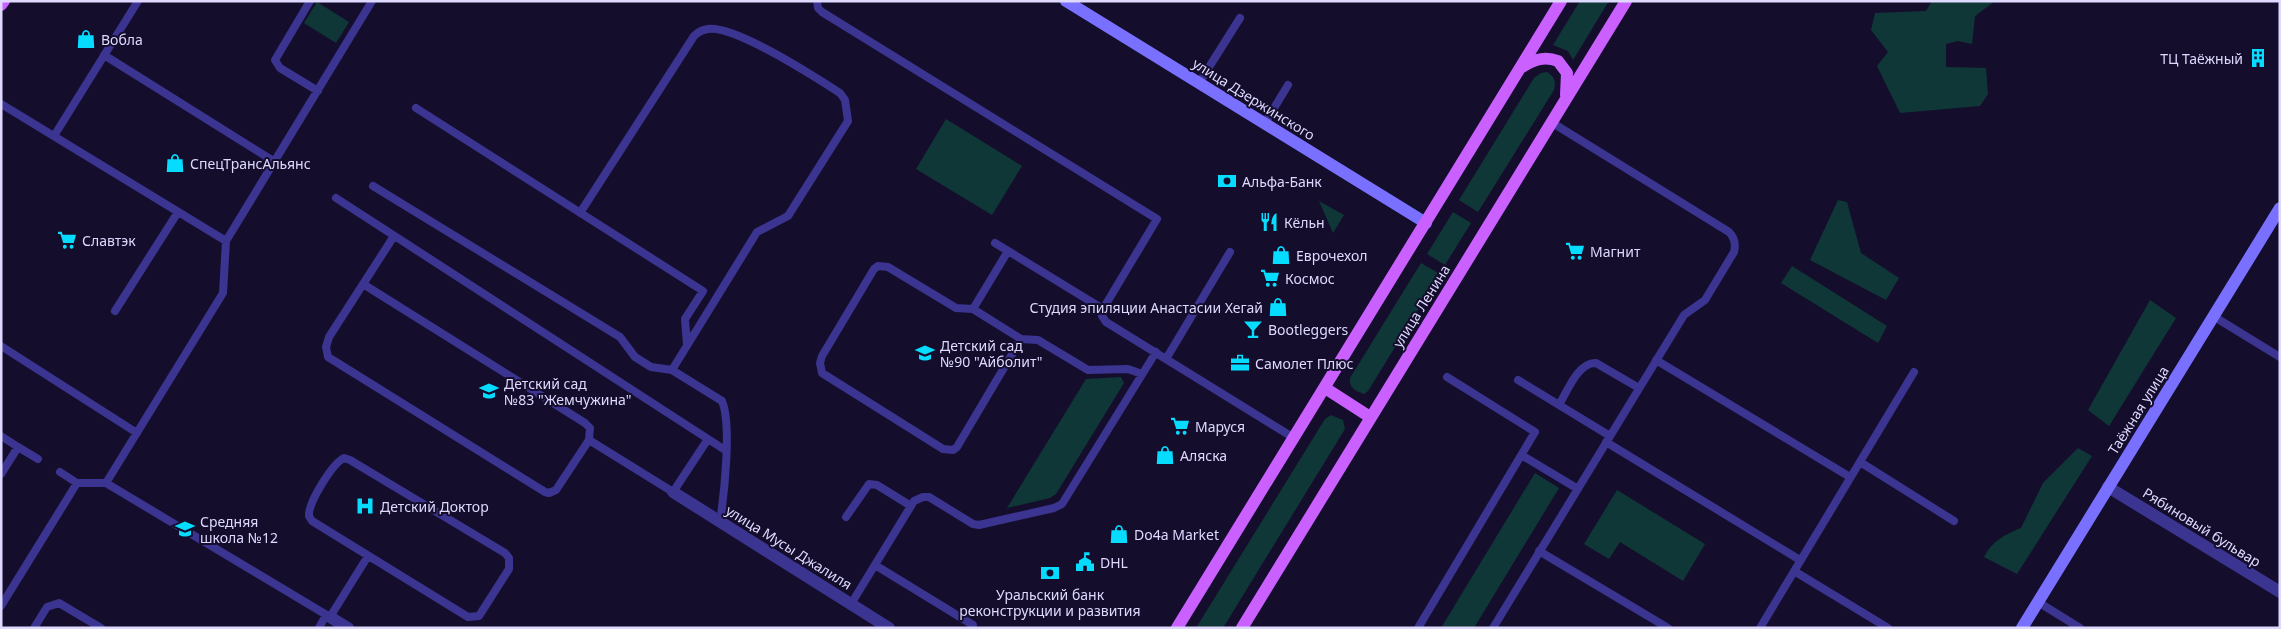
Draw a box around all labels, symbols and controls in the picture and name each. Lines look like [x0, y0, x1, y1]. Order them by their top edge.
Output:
shop icon: Вобла [75, 28, 97, 50]
place label: Вобла [101, 30, 143, 49]
building icon: ТЦ Таёжный [2247, 47, 2269, 69]
place label: ТЦ Таёжный [2160, 49, 2243, 68]
street label: улица Дзержинского [1189, 54, 1319, 144]
shop icon: СпецТрансАльянс [164, 152, 186, 174]
place label: СпецТрансАльянс [190, 154, 311, 173]
bank icon: Альфа-Банк [1216, 170, 1238, 192]
place label: Альфа-Банк [1242, 172, 1322, 191]
restaurant icon: Кёльн [1258, 211, 1280, 233]
place label: Кёльн [1284, 213, 1325, 232]
supermarket icon: Славтэк [56, 229, 78, 251]
place label: Славтэк [82, 231, 136, 250]
supermarket icon: Магнит [1564, 240, 1586, 262]
place label: Магнит [1590, 242, 1641, 261]
shop icon: Еврочехол [1270, 244, 1292, 266]
place label: Еврочехол [1296, 246, 1367, 265]
street label: улица Ленина [1388, 261, 1454, 351]
supermarket icon: Космос [1259, 267, 1281, 289]
place label: Космос [1285, 269, 1335, 288]
shop icon: Студия эпиляции Анастасии Хегай [1267, 296, 1289, 318]
place label: Студия эпиляции Анастасии Хегай [1029, 298, 1263, 317]
bar icon: Bootleggers [1242, 318, 1264, 340]
place label: Bootleggers [1268, 320, 1348, 339]
place label: Детский сад №90 "Айболит" [940, 336, 1043, 371]
school or university icon: Детский сад №90 "Айболит" [914, 342, 936, 364]
office icon: Самолет Плюс [1229, 352, 1251, 374]
place label: Самолет Плюс [1255, 354, 1353, 373]
street label: Таёжная улица [2103, 362, 2173, 458]
place label: Детский сад №83 "Жемчужина" [504, 374, 631, 409]
school or university icon: Детский сад №83 "Жемчужина" [478, 380, 500, 402]
supermarket icon: Маруся [1169, 415, 1191, 437]
place label: Маруся [1195, 417, 1245, 436]
shop icon: Аляска [1154, 444, 1176, 466]
place label: Аляска [1180, 446, 1227, 465]
street label: Рябиновый бульвар [2139, 483, 2265, 571]
hospital icon: Детский Доктор [354, 495, 376, 517]
place label: Детский Доктор [380, 497, 489, 516]
street label: улица Мусы Джалиля [722, 500, 856, 594]
place label: Средняя школа №12 [200, 512, 278, 547]
school or university icon: Средняя школа №12 [174, 518, 196, 540]
shop icon: Do4a Market [1108, 523, 1130, 545]
place label: Do4a Market [1134, 525, 1219, 544]
public building icon: DHL [1074, 551, 1096, 573]
place label: DHL [1100, 553, 1128, 572]
bank icon: Уральский банк реконструкции и развития [1039, 562, 1061, 584]
place label: Уральский банк реконструкции и развития [959, 585, 1141, 620]

